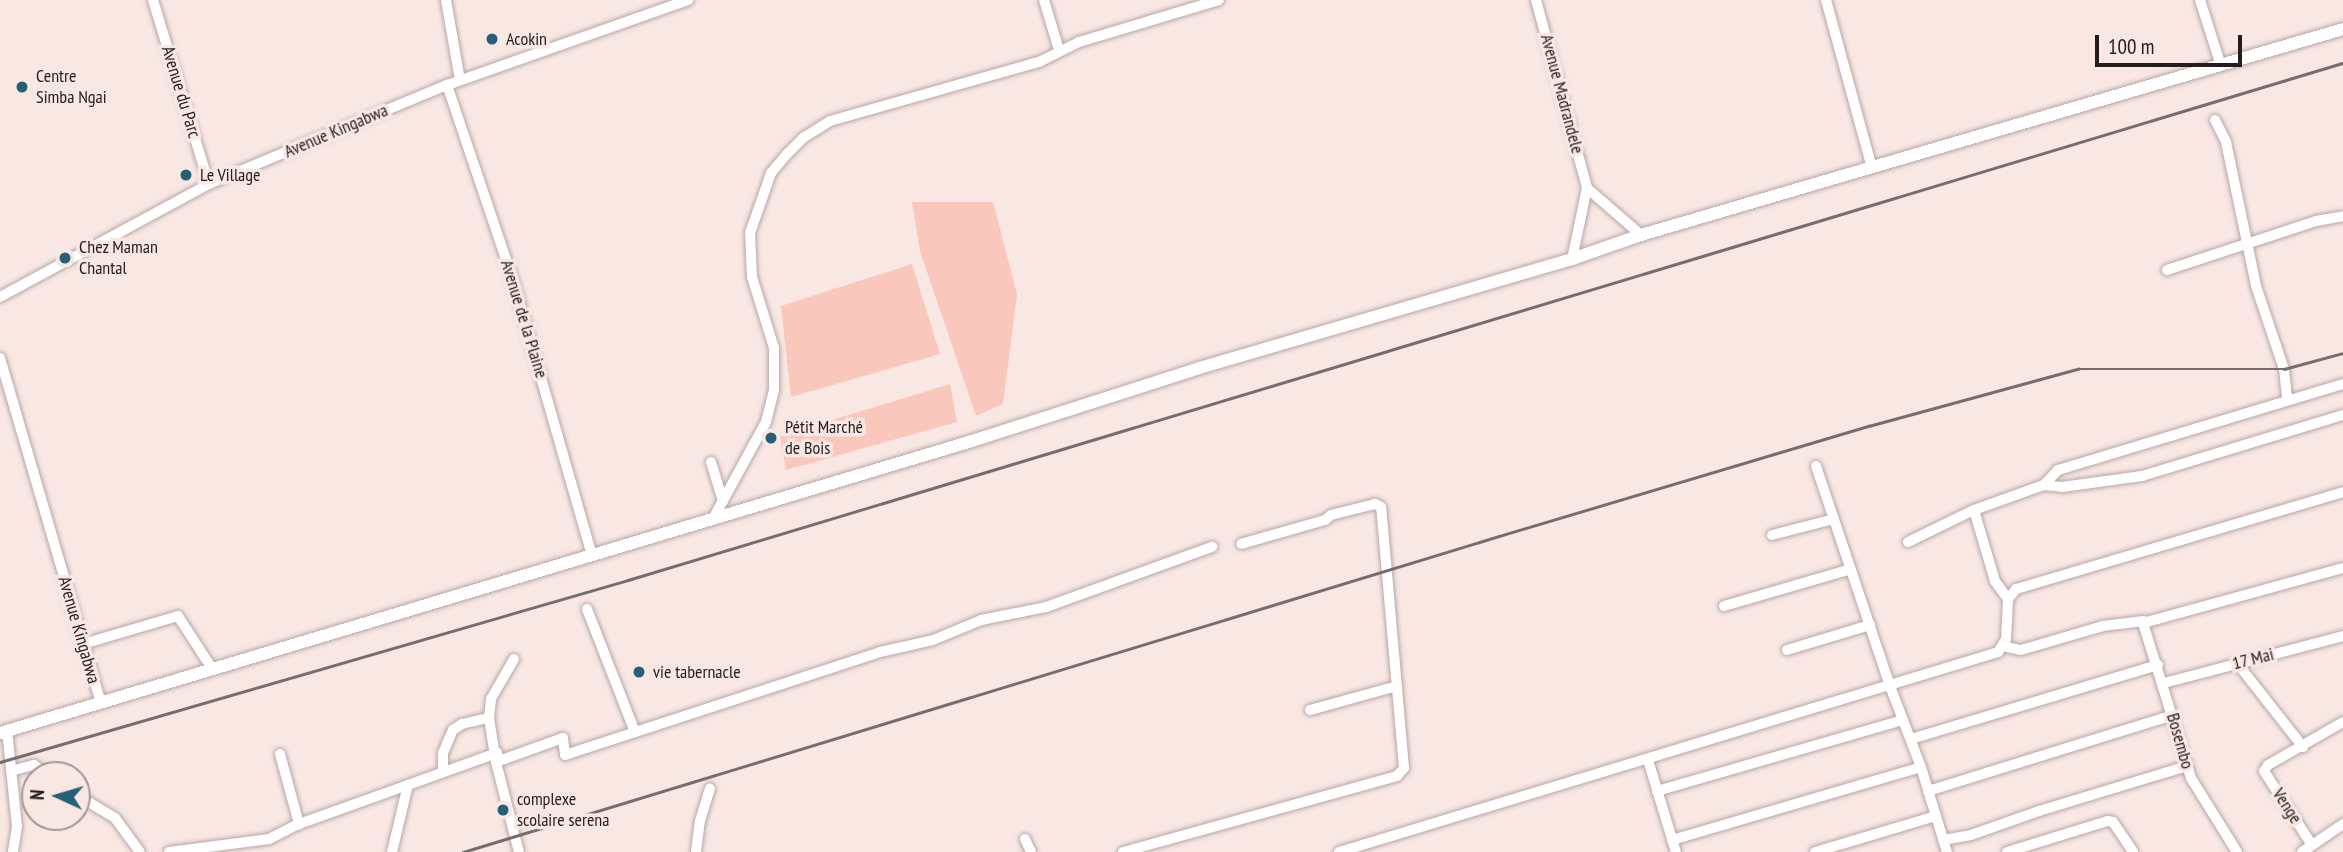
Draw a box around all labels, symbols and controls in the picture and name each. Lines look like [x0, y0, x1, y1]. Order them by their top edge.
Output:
scale bar [2098, 21, 2245, 65]
place label: Acokin [506, 28, 547, 50]
marker: Acokin [484, 31, 500, 47]
street label: Avenue Madrandele [1536, 32, 1588, 156]
text: 100 m [2108, 33, 2154, 60]
street label: Avenue du Parc [157, 43, 205, 141]
place label: Centre Simba Ngai [36, 66, 107, 108]
marker: Centre Simba Ngai [14, 79, 30, 95]
street label: Avenue Kingabwa [281, 99, 391, 163]
place label: Le Village [200, 164, 261, 186]
marker: Le Village [178, 167, 194, 183]
place label: Chez Maman Chantal [79, 237, 158, 280]
marker: Chez Maman Chantal [57, 250, 73, 266]
street label: Avenue de la Plaine [496, 257, 552, 381]
place label: Pétit Marché de Bois [785, 417, 863, 460]
marker: Pétit Marché de Bois [763, 430, 779, 446]
street label: Avenue Kingabwa [53, 574, 105, 686]
street label: 17 Mai [2230, 643, 2276, 675]
place label: vie tabernacle [653, 661, 741, 683]
marker: vie tabernacle [631, 664, 647, 680]
street label: Bosembo [2162, 711, 2198, 771]
north arrow [21, 761, 91, 831]
street label: Venge [2268, 784, 2306, 828]
text: N [25, 789, 49, 801]
place label: complexe scolaire serena [517, 789, 609, 832]
marker: complexe scolaire serena [495, 802, 511, 818]

